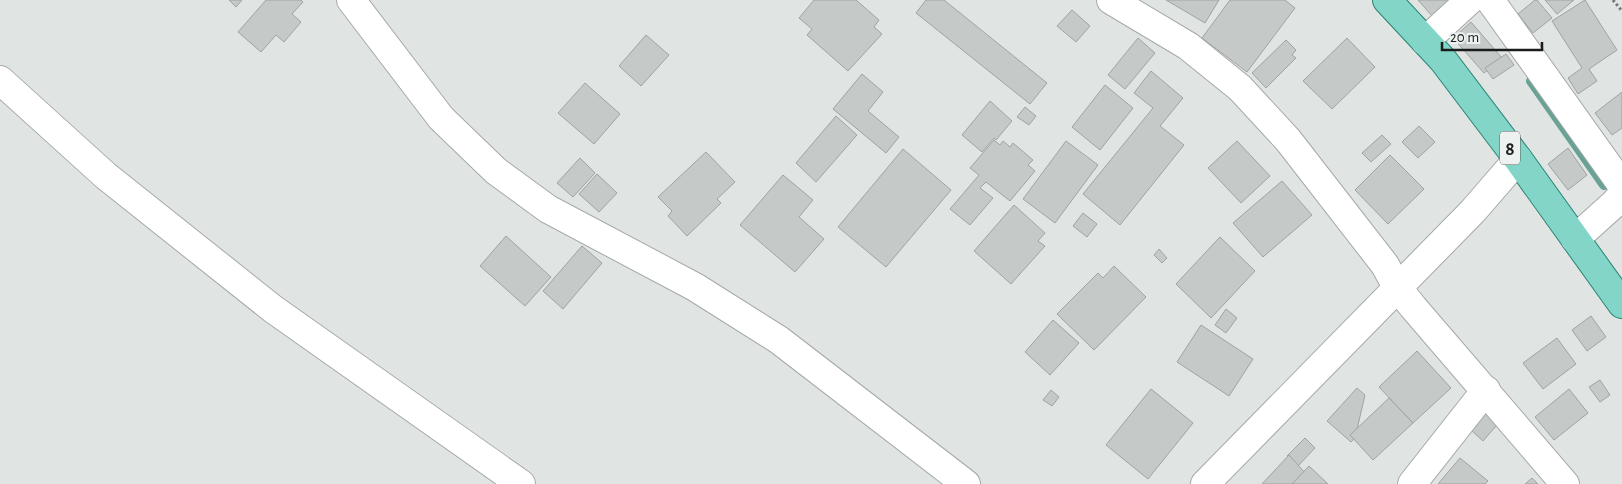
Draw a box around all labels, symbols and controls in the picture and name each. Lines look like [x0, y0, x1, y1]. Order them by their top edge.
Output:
scale bar [1442, 20, 1542, 52]
text: 20 m [1450, 30, 1479, 45]
road number: 8 [1500, 132, 1520, 164]

